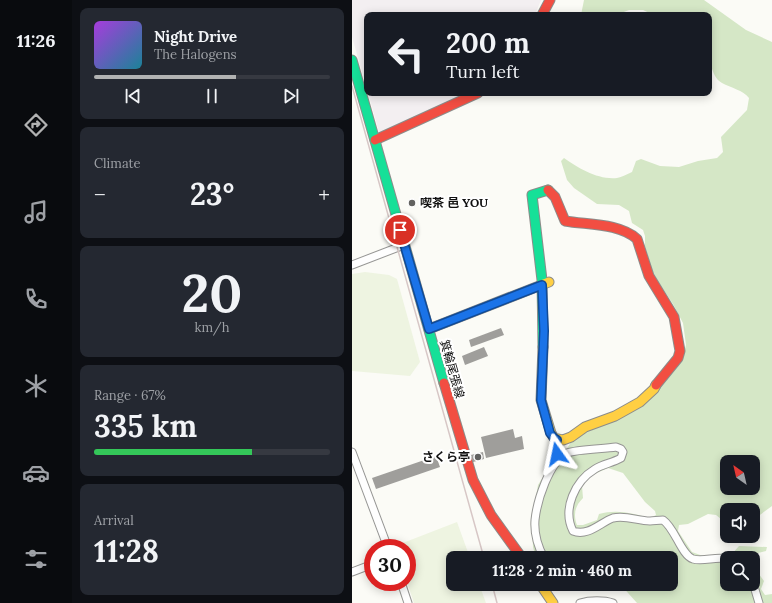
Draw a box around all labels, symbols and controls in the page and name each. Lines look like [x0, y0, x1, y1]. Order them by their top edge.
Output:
text: 200 m [446, 25, 530, 61]
text: Night Drive [154, 27, 237, 46]
icon: left [380, 28, 432, 80]
text: 11:26 [16, 29, 56, 52]
text: The Halogens [154, 46, 237, 63]
text: Turn left [446, 60, 519, 83]
icon: previous [122, 85, 144, 107]
icon: pause [201, 85, 223, 107]
icon: next [280, 85, 302, 107]
icon: directions [22, 111, 50, 139]
text: Climate [94, 155, 141, 172]
text: 23° [190, 175, 234, 213]
text: − [94, 180, 106, 208]
text: + [318, 180, 330, 208]
place label: 喫茶 邑 YOU [420, 195, 488, 210]
icon: music [22, 198, 50, 226]
marker: 喫茶 邑 YOU [407, 198, 417, 208]
pin [383, 213, 417, 247]
icon: arrive [389, 219, 411, 241]
text: 20 [182, 260, 242, 326]
icon: phone [22, 285, 50, 313]
text: km/h [194, 319, 230, 336]
street label: 箕輪尾張線 [437, 338, 468, 400]
icon: climate [22, 372, 50, 400]
text: Range · 67% [94, 387, 166, 404]
text: 335 km [94, 407, 197, 445]
position arrow [536, 433, 578, 475]
place label: さくら亭 [422, 449, 470, 464]
marker: さくら亭 [473, 452, 483, 462]
north arrow [720, 455, 760, 495]
map controls [720, 455, 760, 591]
icon: car [22, 459, 50, 487]
button: sound [720, 503, 760, 543]
text: Arrival [94, 512, 134, 529]
text: 11:28 [94, 532, 159, 570]
speed limit sign: 30 [364, 539, 416, 591]
icon: filters [22, 545, 50, 573]
button: search [720, 551, 760, 591]
text: 11:28 · 2 min · 460 m [492, 561, 632, 580]

